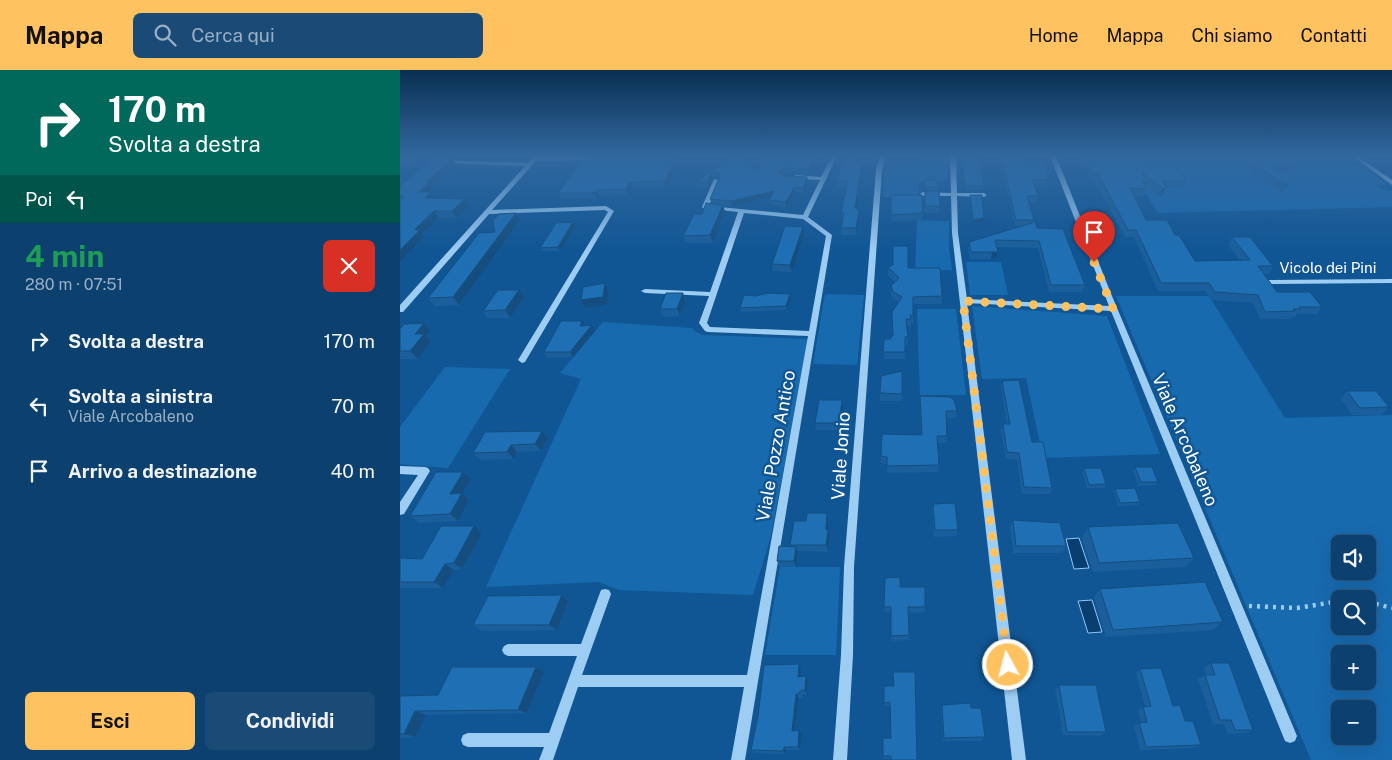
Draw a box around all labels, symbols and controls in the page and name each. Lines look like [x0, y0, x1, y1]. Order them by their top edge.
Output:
search box [133, 13, 483, 58]
text: Mappa [25, 21, 103, 49]
icon: search [151, 21, 179, 49]
text: Cerca qui [191, 24, 275, 46]
text: Home [1029, 25, 1078, 46]
text: Mappa [1106, 25, 1164, 46]
text: Chi siamo [1192, 25, 1272, 46]
text: Contatti [1300, 25, 1367, 46]
text: 170 m [108, 89, 206, 130]
icon: right [25, 90, 90, 155]
text: Svolta a destra [108, 131, 261, 157]
icon: left [62, 185, 90, 213]
text: Poi [25, 188, 52, 210]
pin [1073, 211, 1115, 262]
icon: arrive [1080, 218, 1108, 246]
text: 4 min [25, 238, 104, 274]
button: close [323, 240, 375, 292]
street label: Vicolo dei Pini [1280, 259, 1376, 276]
text: 280 m · 07:51 [25, 275, 123, 294]
icon: right [25, 327, 53, 355]
text: Svolta a destra [68, 330, 204, 352]
text: 170 m [324, 330, 375, 352]
street label: Viale Pozzo Antico [752, 369, 799, 523]
street label: Viale Arcobaleno [1148, 370, 1223, 509]
text: Svolta a sinistra [68, 385, 213, 407]
icon: left [25, 392, 53, 420]
text: 70 m [331, 395, 375, 417]
text: Viale Arcobaleno [68, 407, 194, 426]
street label: Viale Jonio [827, 411, 854, 501]
icon: arrive [25, 457, 53, 485]
text: Arrivo a destinazione [68, 460, 257, 482]
text: 40 m [330, 460, 375, 482]
map controls [1331, 535, 1376, 745]
button: sound [1331, 535, 1376, 580]
button: search [1331, 590, 1376, 635]
position arrow [981, 638, 1033, 690]
button: + [1331, 645, 1376, 690]
button: Esci [25, 692, 195, 750]
button: Condividi [205, 692, 375, 750]
button: − [1331, 700, 1376, 745]

